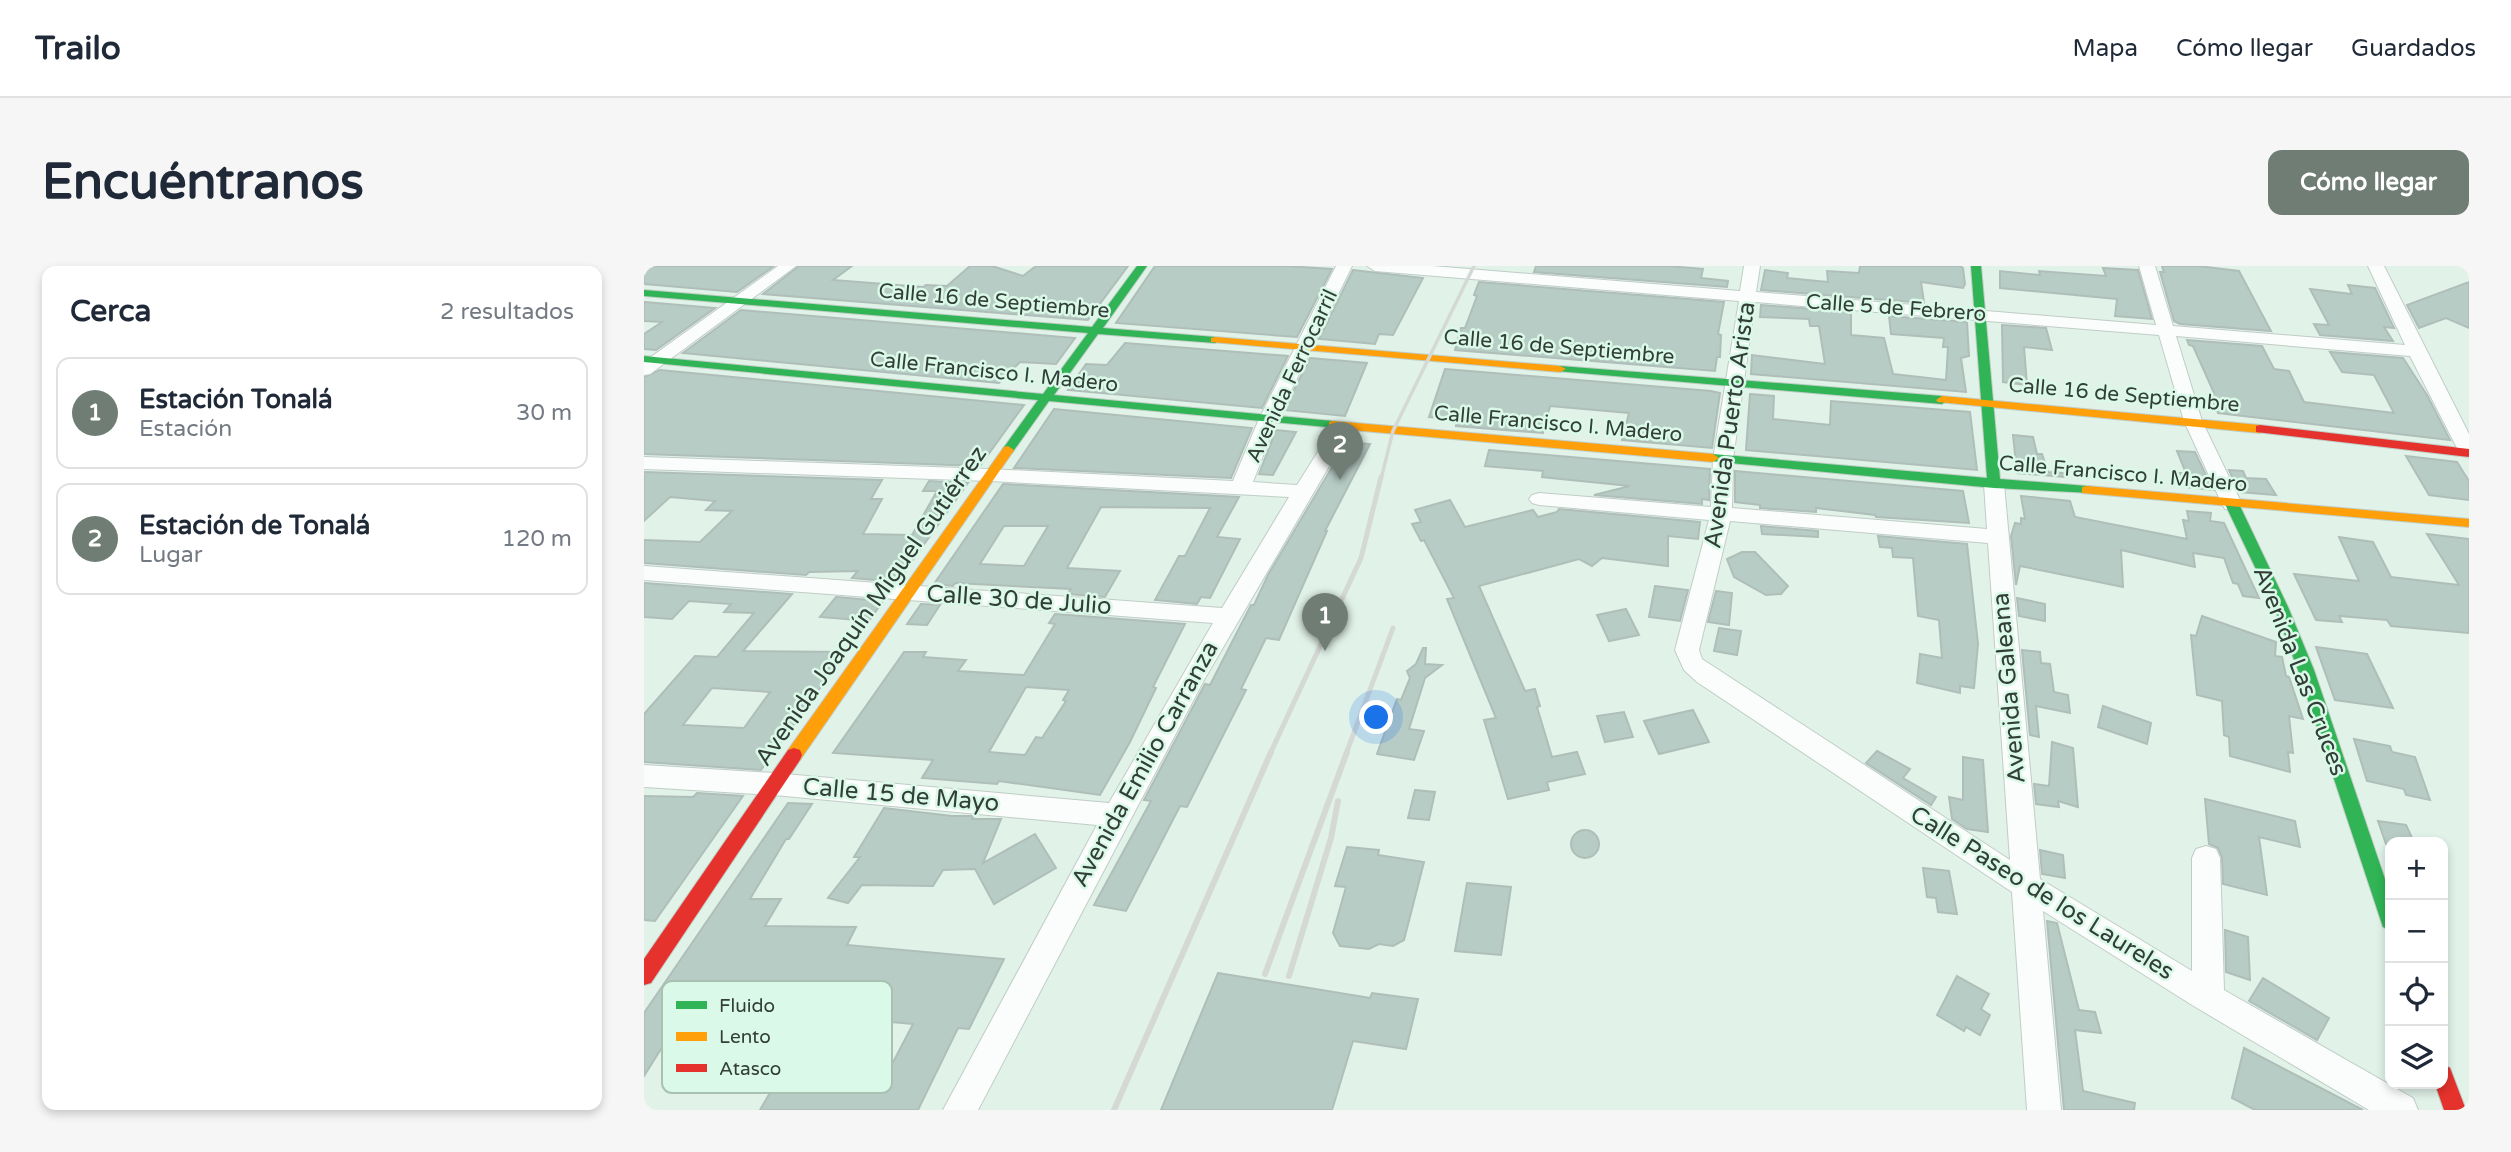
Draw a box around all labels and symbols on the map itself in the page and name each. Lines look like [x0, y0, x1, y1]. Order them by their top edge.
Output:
street label: Calle 16 de Septiembre [877, 278, 1111, 324]
street label: Avenida Ferrocarril [1241, 285, 1343, 467]
street label: Calle 5 de Febrero [1805, 289, 1987, 327]
street label: Avenida Puerto Arista [1698, 300, 1762, 550]
street label: Calle 16 de Septiembre [1442, 324, 1676, 370]
street label: Calle Francisco I. Madero [869, 347, 1119, 397]
street label: Calle 16 de Septiembre [2007, 372, 2241, 418]
street label: Calle Francisco I. Madero [1433, 401, 1683, 447]
pin: 2 [1317, 422, 1363, 480]
street label: Avenida Joaquín Miguel Gutiérrez [749, 440, 993, 772]
street label: Calle Francisco I. Madero [1998, 451, 2248, 497]
street label: Avenida Las Cruces [2247, 562, 2353, 780]
street label: Calle 30 de Julio [925, 579, 1113, 621]
street label: Avenida Galeana [1986, 591, 2032, 785]
pin: 1 [1302, 593, 1348, 651]
street label: Avenida Emilio Carranza [1065, 636, 1225, 892]
your location [1359, 700, 1393, 734]
street label: Calle 15 de Mayo [802, 772, 1000, 818]
street label: Calle Paseo de los Laureles [1905, 800, 2179, 986]
legend [662, 981, 892, 1093]
text: Fluido [719, 995, 775, 1017]
text: Lento [719, 1026, 771, 1048]
text: Atasco [719, 1058, 781, 1080]

